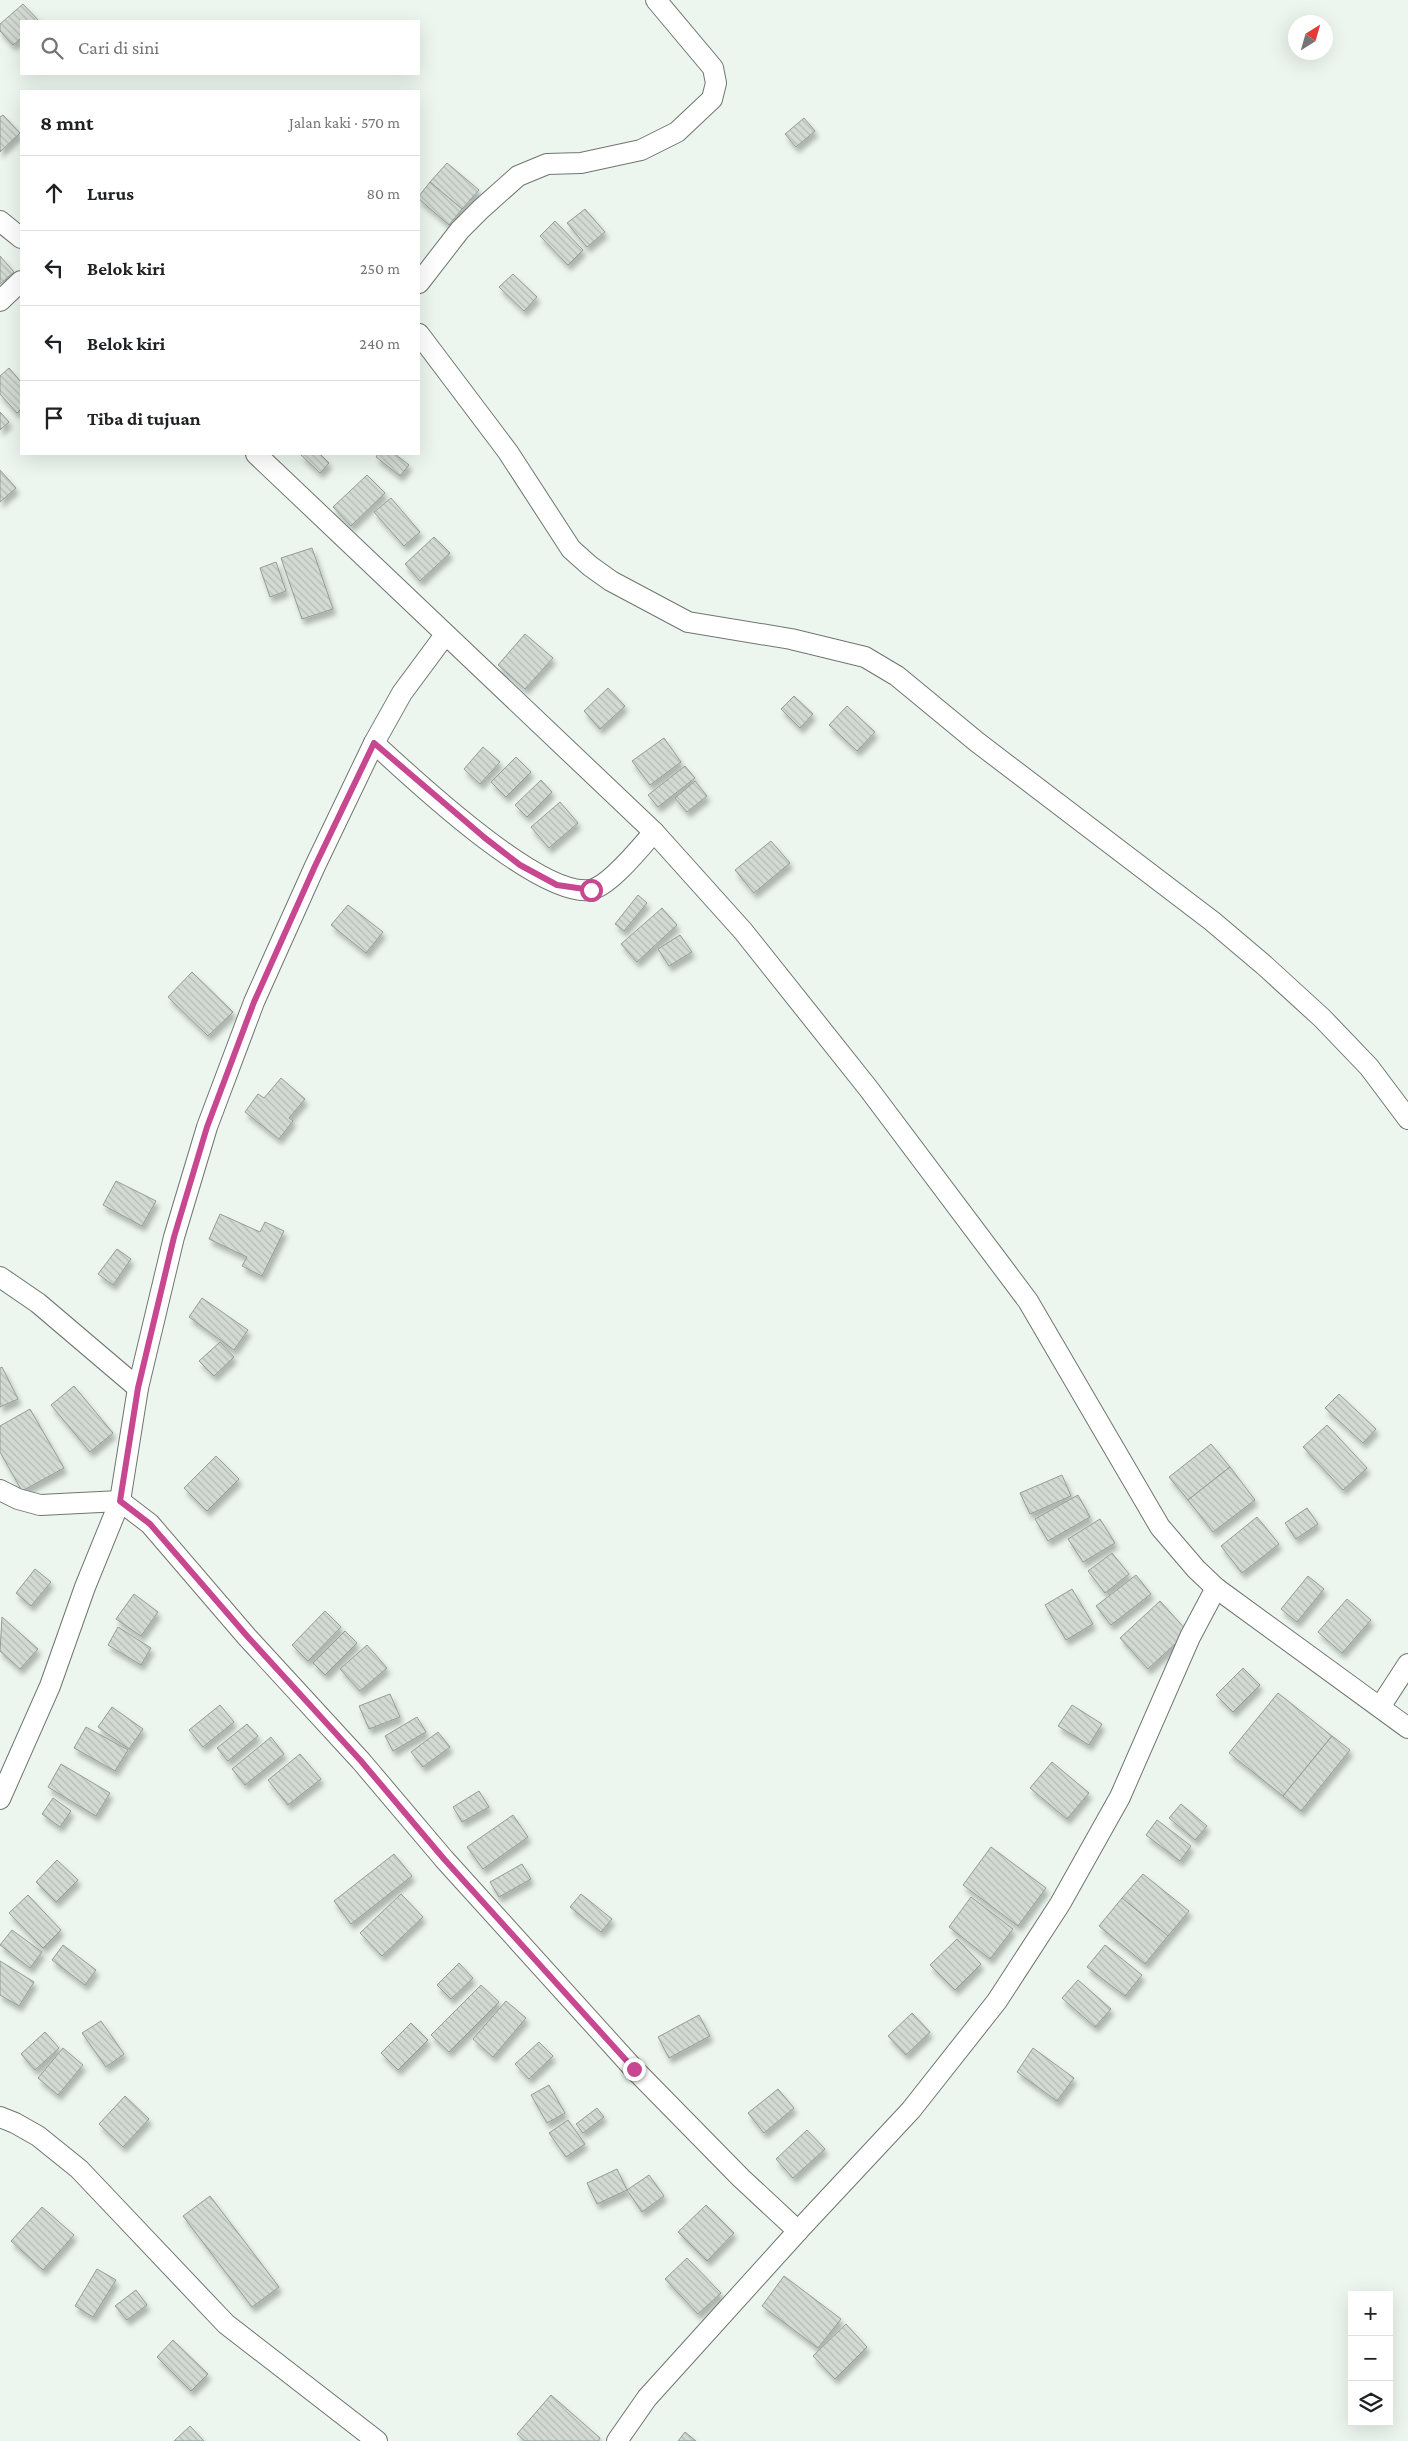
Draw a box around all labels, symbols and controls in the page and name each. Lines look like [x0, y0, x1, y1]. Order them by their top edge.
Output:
north arrow [1288, 15, 1333, 60]
search box [20, 20, 420, 75]
icon: search [38, 34, 66, 62]
text: Cari di sini [78, 37, 159, 58]
text: 8 mnt [40, 111, 94, 135]
text: Jalan kaki · 570 m [289, 114, 400, 131]
icon: ahead [40, 179, 68, 207]
text: Lurus [87, 183, 134, 204]
text: 80 m [366, 185, 400, 202]
icon: left [40, 254, 68, 282]
text: Belok kiri [87, 258, 165, 279]
text: 250 m [360, 260, 400, 277]
icon: left [40, 329, 68, 357]
text: Belok kiri [87, 333, 165, 354]
text: 240 m [359, 335, 400, 352]
icon: arrive [40, 404, 68, 432]
text: Tiba di tujuan [87, 408, 201, 429]
route start [580, 879, 603, 902]
route end [623, 2058, 646, 2081]
map controls [1348, 2291, 1393, 2426]
button: + [1348, 2291, 1393, 2336]
button: − [1348, 2336, 1393, 2381]
button: layers [1348, 2381, 1393, 2426]

